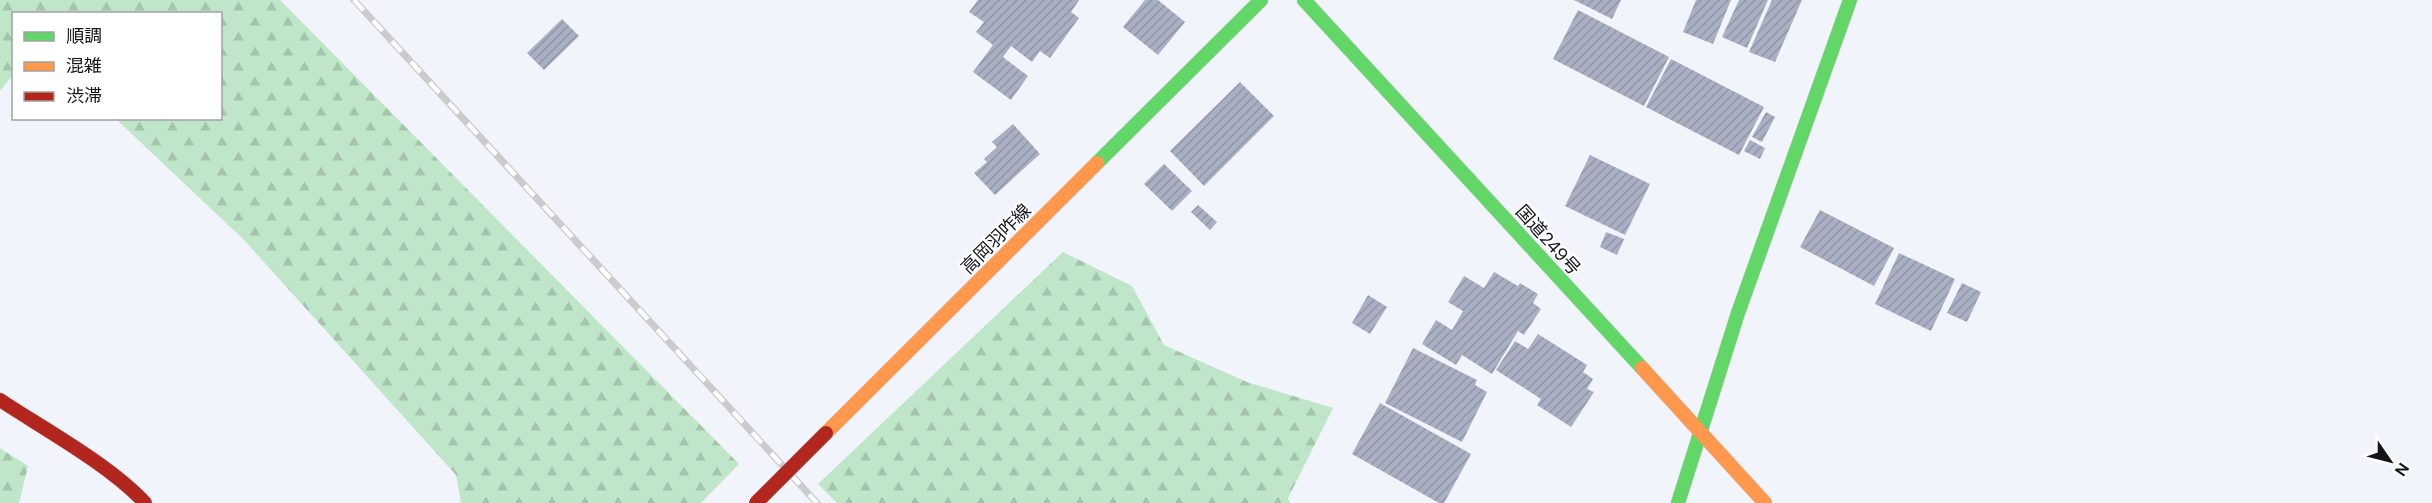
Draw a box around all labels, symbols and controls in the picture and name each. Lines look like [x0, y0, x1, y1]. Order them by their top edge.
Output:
legend [12, 12, 222, 120]
text: 順調 [66, 24, 102, 48]
text: 混雑 [66, 54, 102, 78]
text: 渋滞 [66, 84, 102, 108]
street label: 高岡羽咋線 [956, 199, 1036, 279]
street label: 国道249号 [1510, 200, 1586, 280]
north arrow [2360, 431, 2420, 491]
text: N [2390, 459, 2414, 480]

